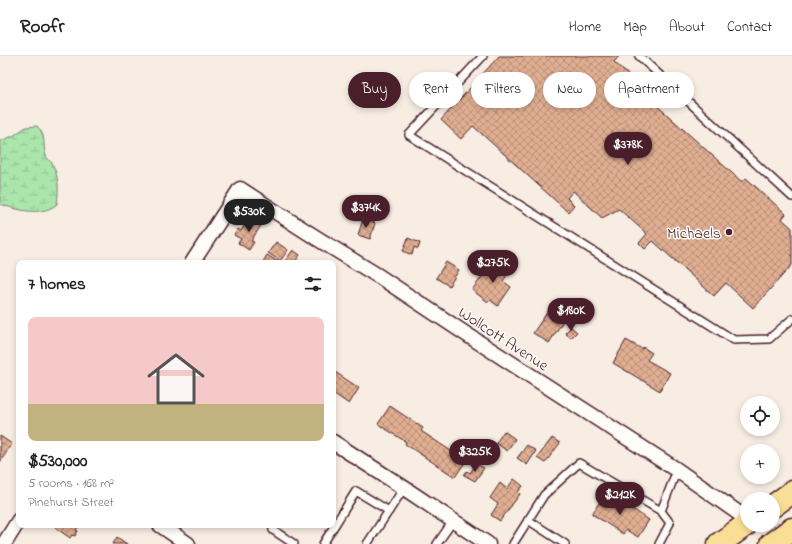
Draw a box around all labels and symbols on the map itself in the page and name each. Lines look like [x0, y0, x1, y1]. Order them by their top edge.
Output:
pin: $378K [600, 132, 656, 166]
pin: $374K [338, 195, 394, 229]
pin: $530K [221, 199, 277, 233]
place label: Michaels [667, 222, 721, 246]
marker: Michaels [724, 227, 734, 237]
pin: $275K [465, 250, 521, 284]
pin: $180K [543, 298, 599, 332]
street label: Wollcott Avenue [453, 301, 554, 378]
pin: $325K [447, 439, 503, 473]
pin: $212K [592, 482, 648, 516]

